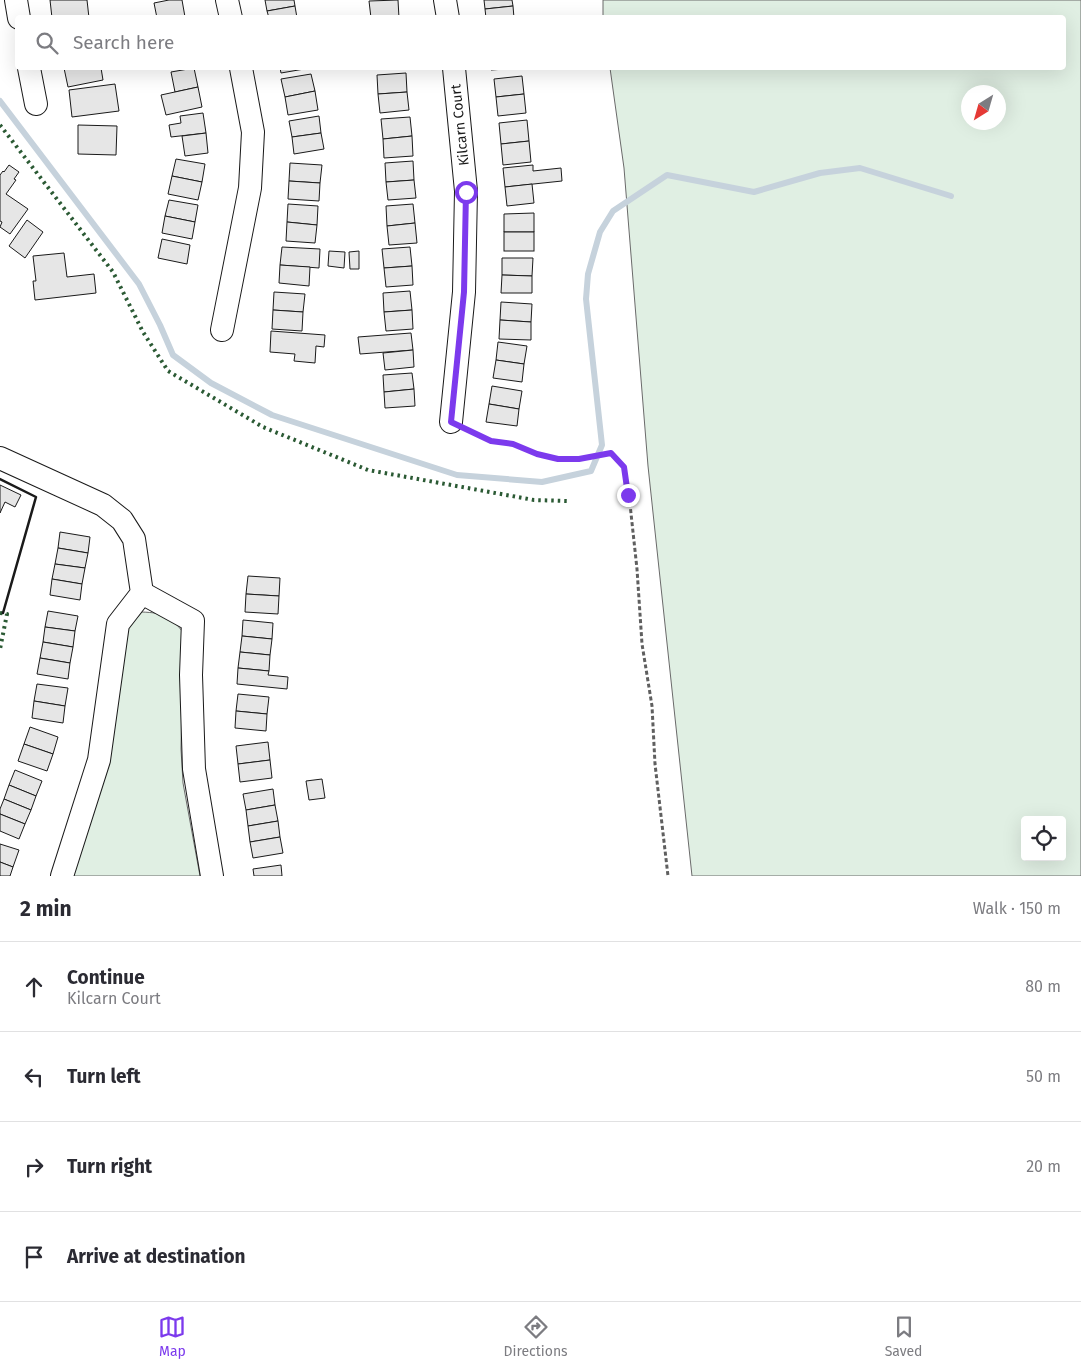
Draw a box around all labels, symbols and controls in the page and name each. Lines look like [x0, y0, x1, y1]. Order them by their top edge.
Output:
search box [15, 15, 1066, 70]
icon: search [33, 29, 61, 57]
text: Search here [73, 31, 174, 54]
street label: Kilcarn Court [447, 82, 473, 167]
north arrow [961, 85, 1006, 130]
route start [455, 181, 478, 204]
route end [617, 484, 640, 507]
map controls [1021, 816, 1066, 861]
button: locate [1021, 816, 1066, 861]
text: 2 min [20, 896, 72, 922]
text: Walk · 150 m [973, 899, 1061, 918]
text: Continue [67, 966, 145, 989]
icon: ahead [20, 973, 48, 1001]
text: 80 m [1025, 977, 1061, 996]
text: Kilcarn Court [67, 989, 161, 1008]
icon: left [20, 1063, 48, 1091]
text: Turn left [67, 1065, 141, 1088]
text: 50 m [1026, 1067, 1061, 1086]
icon: right [20, 1153, 48, 1181]
text: Turn right [67, 1155, 152, 1178]
text: 20 m [1026, 1157, 1061, 1176]
icon: arrive [20, 1243, 48, 1271]
text: Arrive at destination [67, 1245, 246, 1268]
tab: Map [158, 1313, 186, 1360]
tab: Directions [503, 1313, 568, 1360]
tab: Saved [885, 1313, 923, 1360]

